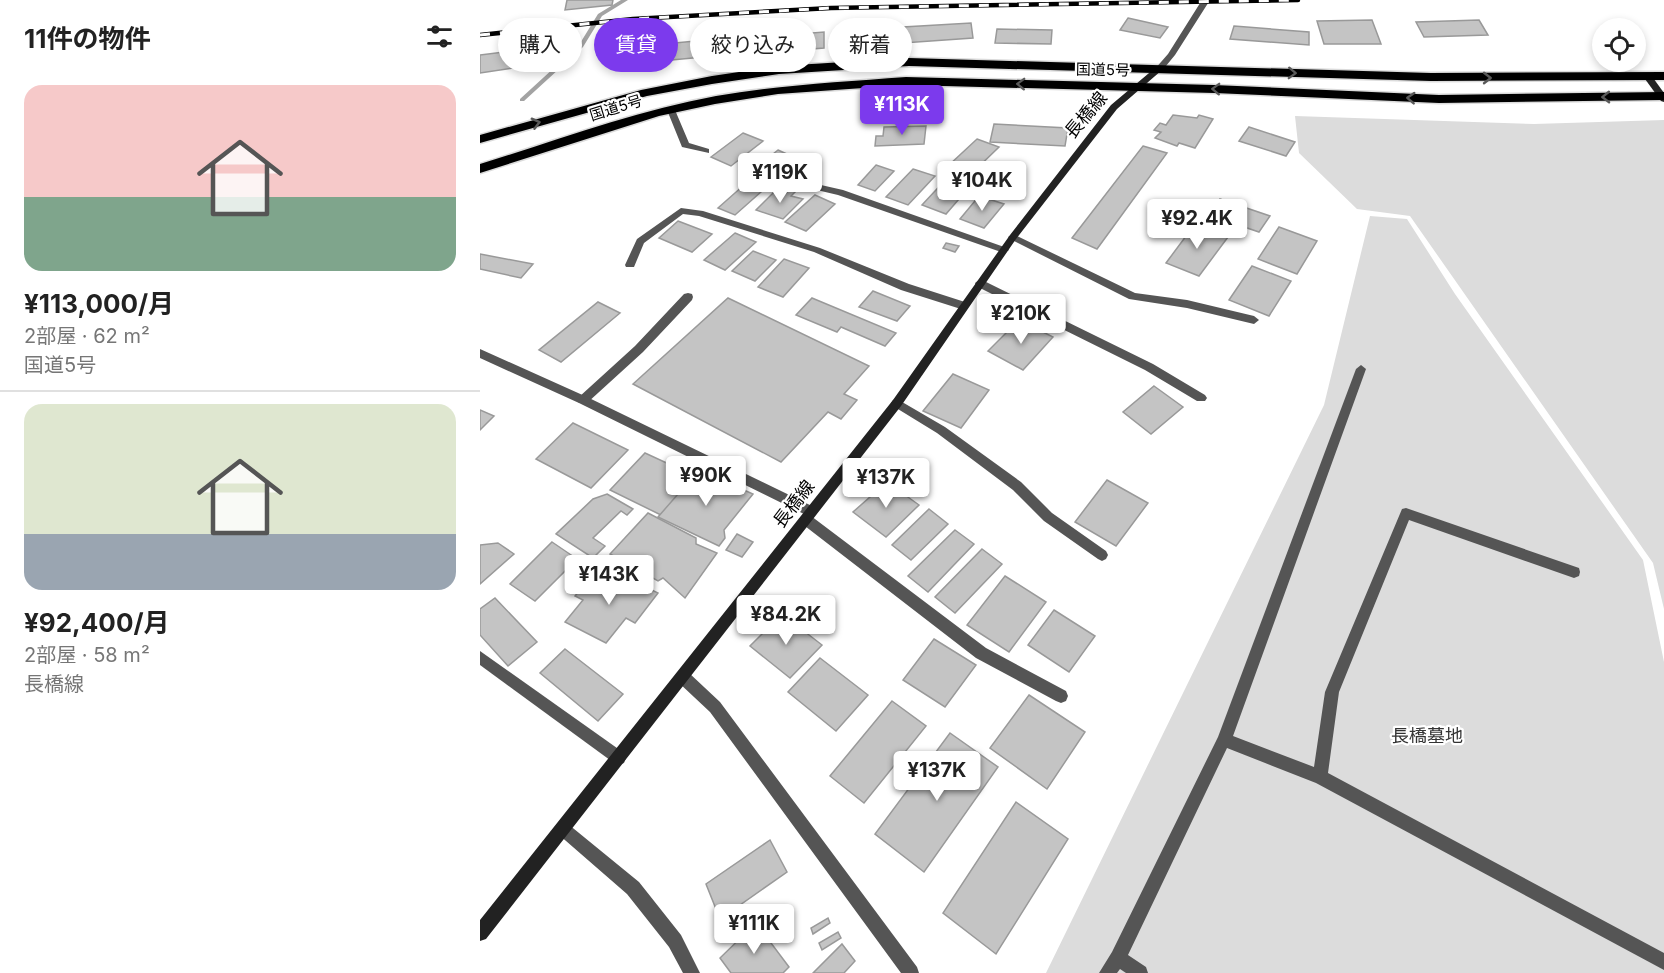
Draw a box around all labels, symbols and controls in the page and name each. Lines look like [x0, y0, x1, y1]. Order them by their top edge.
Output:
chip: 購入 [498, 18, 582, 72]
chip: 賃貸 [594, 18, 678, 72]
chip: 絞り込み [690, 18, 816, 72]
chip: 新着 [828, 18, 912, 72]
map controls [1592, 18, 1646, 72]
button: locate [1592, 18, 1646, 72]
icon: filters [423, 20, 456, 53]
text: 11件の物件 [24, 23, 150, 54]
street label: 国道5号 [1076, 60, 1130, 79]
one-way arrow [1287, 67, 1296, 80]
one-way arrow [1482, 72, 1491, 84]
one-way arrow [1016, 78, 1025, 90]
one-way arrow [1211, 83, 1220, 96]
pin: ¥113K [860, 85, 944, 136]
street label: 長橋線 [1060, 87, 1111, 142]
street label: 国道5号 [587, 91, 645, 125]
one-way arrow [1601, 91, 1610, 103]
text: ¥113K [874, 92, 930, 116]
one-way arrow [1406, 92, 1415, 105]
one-way arrow [531, 117, 541, 130]
icon: home [186, 124, 294, 232]
pin: ¥119K [738, 153, 822, 204]
text: ¥119K [752, 160, 808, 184]
pin: ¥104K [940, 161, 1024, 212]
text: ¥104K [951, 168, 1013, 192]
pin: ¥92.4K [1148, 199, 1246, 250]
text: ¥92.4K [1161, 206, 1233, 230]
text: ¥113,000/月 [24, 288, 174, 319]
pin: ¥210K [979, 294, 1063, 345]
text: ¥210K [991, 301, 1051, 325]
text: 2部屋 · 62 m² [24, 324, 150, 348]
text: 国道5号 [24, 353, 96, 377]
icon: home [186, 443, 294, 551]
pin: ¥90K [670, 456, 742, 507]
pin: ¥137K [844, 458, 928, 509]
text: ¥90K [680, 463, 732, 487]
text: ¥137K [857, 465, 915, 489]
street label: 長橋線 [769, 476, 819, 531]
pin: ¥143K [567, 555, 651, 606]
text: ¥143K [579, 562, 639, 586]
pin: ¥84.2K [737, 595, 835, 646]
text: ¥84.2K [751, 602, 821, 626]
text: ¥92,400/月 [24, 607, 170, 638]
text: 2部屋 · 58 m² [24, 643, 150, 667]
text: 長橋線 [24, 672, 84, 696]
park label: 長橋墓地 [1391, 725, 1463, 746]
pin: ¥137K [895, 751, 979, 802]
text: ¥137K [908, 758, 966, 782]
pin: ¥111K [712, 904, 796, 955]
text: ¥111K [728, 911, 780, 935]

